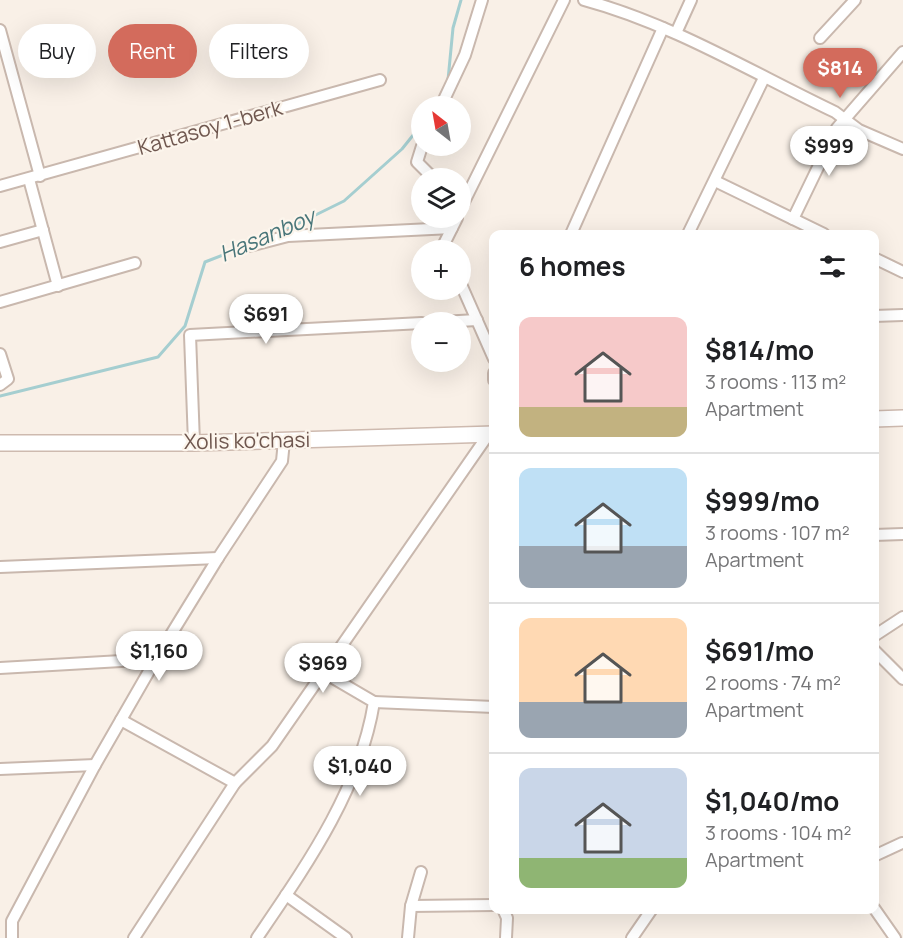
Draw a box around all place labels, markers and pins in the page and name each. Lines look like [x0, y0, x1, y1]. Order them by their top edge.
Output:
pin: $814 [804, 48, 876, 99]
pin: $999 [793, 126, 865, 177]
pin: $691 [230, 294, 302, 345]
pin: $1,160 [110, 631, 208, 682]
pin: $969 [287, 643, 359, 694]
pin: $1,040 [311, 746, 409, 797]

